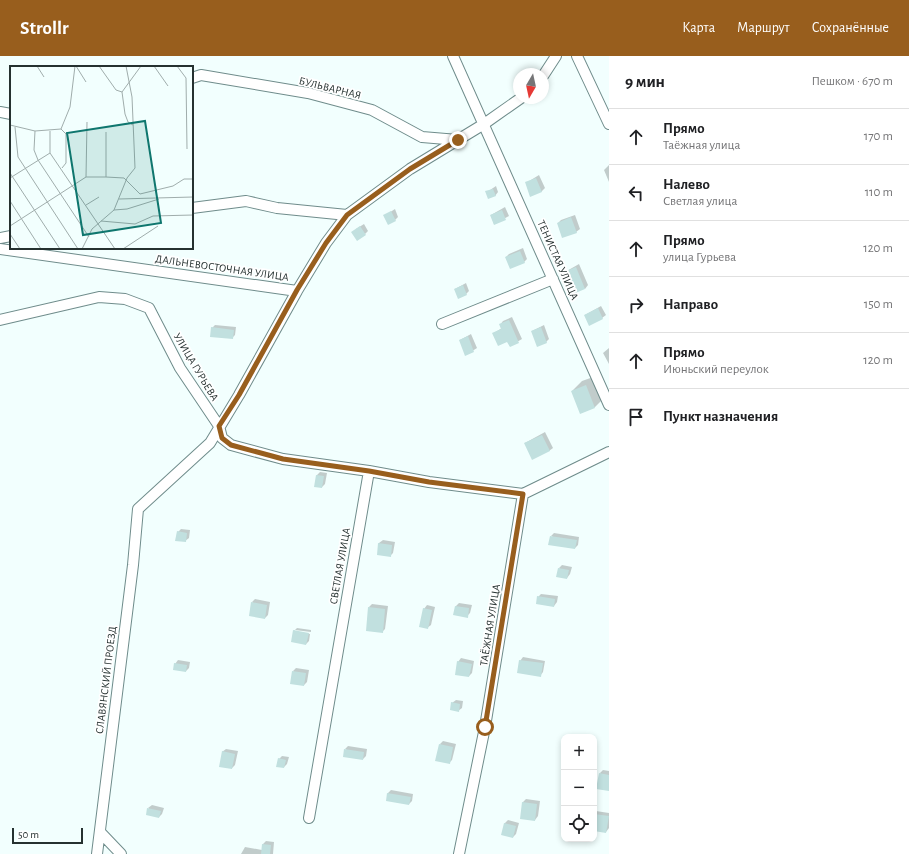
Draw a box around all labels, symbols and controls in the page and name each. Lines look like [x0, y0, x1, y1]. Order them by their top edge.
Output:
text: Strollr [20, 19, 69, 38]
text: Карта [682, 21, 715, 35]
text: Маршрут [737, 21, 790, 35]
text: Сохранённые [812, 21, 889, 35]
inset map [10, 66, 193, 249]
north arrow [513, 68, 549, 104]
text: 9 мин [625, 73, 665, 90]
street label: БУЛЬВАРНАЯ [298, 75, 362, 101]
text: Пешком · 670 m [811, 75, 893, 88]
text: Прямо [663, 121, 705, 136]
icon: ahead [625, 126, 647, 148]
text: 170 m [864, 130, 893, 143]
route end [449, 131, 467, 149]
text: Таёжная улица [663, 139, 740, 152]
text: Налево [663, 177, 710, 192]
icon: left [625, 182, 647, 204]
text: 110 m [865, 186, 893, 199]
text: Светлая улица [663, 195, 737, 208]
street label: ТЕНИСТАЯ УЛИЦА [536, 219, 581, 302]
text: Прямо [663, 233, 705, 248]
icon: ahead [625, 238, 647, 260]
text: 120 m [863, 242, 893, 255]
text: улица Гурьева [663, 251, 736, 264]
street label: ДАЛЬНЕВОСТОЧНАЯ УЛИЦА [155, 253, 290, 283]
icon: right [625, 294, 647, 316]
text: Направо [663, 297, 718, 312]
text: 150 m [864, 298, 893, 311]
street label: УЛИЦА ГУРЬЕВА [171, 331, 221, 403]
text: Прямо [663, 345, 705, 360]
icon: ahead [625, 350, 647, 372]
text: 120 m [863, 354, 893, 367]
text: Июньский переулок [663, 363, 769, 376]
icon: arrive [625, 406, 647, 428]
text: Пункт назначения [663, 409, 778, 424]
street label: СВЕТЛАЯ УЛИЦА [328, 526, 352, 605]
street label: ТАЁЖНАЯ УЛИЦА [478, 583, 502, 667]
street label: СЛАВЯНСКИЙ ПРОЕЗД [94, 625, 118, 735]
route start [476, 718, 494, 736]
map controls [561, 734, 597, 842]
button: + [561, 734, 597, 770]
button: − [561, 770, 597, 806]
button: locate [561, 806, 597, 842]
scale bar [12, 826, 83, 845]
text: 50 m [18, 829, 39, 840]

